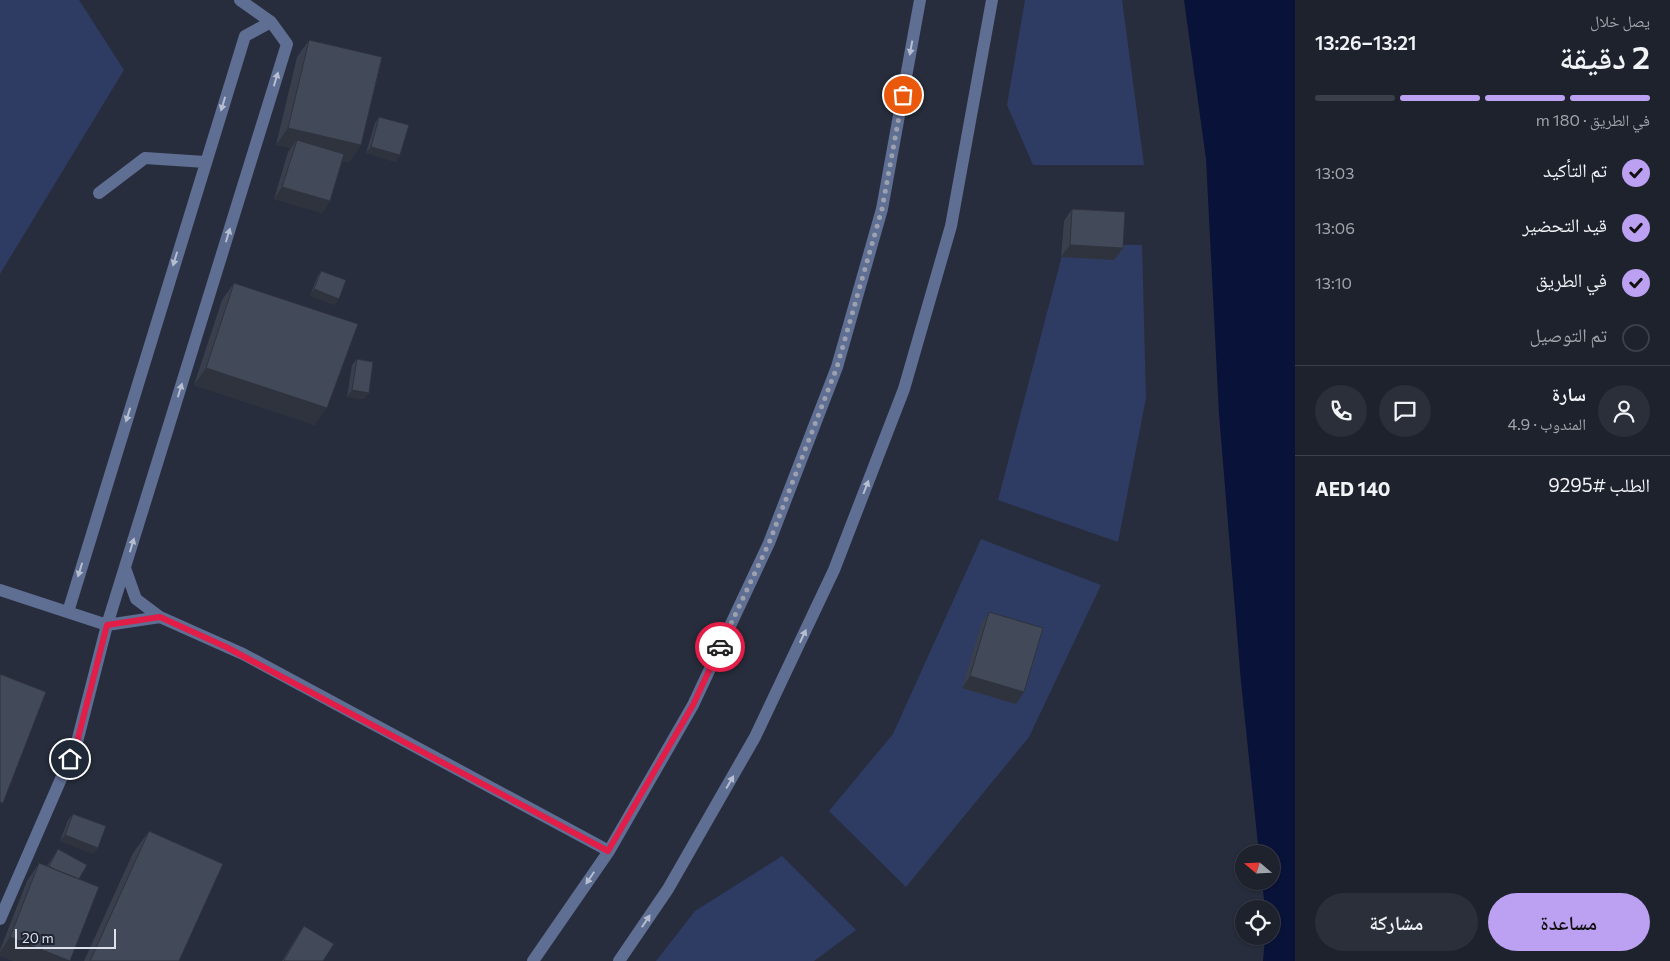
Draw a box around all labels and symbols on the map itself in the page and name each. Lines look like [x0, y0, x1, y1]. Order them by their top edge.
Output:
one-way arrow [907, 40, 915, 56]
one-way arrow [273, 72, 281, 87]
pin [882, 74, 924, 116]
one-way arrow [219, 97, 227, 112]
one-way arrow [225, 227, 233, 242]
one-way arrow [171, 252, 179, 267]
one-way arrow [176, 382, 184, 397]
one-way arrow [123, 407, 131, 422]
one-way arrow [862, 479, 870, 494]
one-way arrow [128, 537, 136, 552]
one-way arrow [76, 563, 84, 578]
courier [695, 622, 745, 672]
one-way arrow [799, 629, 807, 643]
pin [49, 738, 91, 780]
one-way arrow [726, 774, 734, 789]
north arrow [1235, 845, 1280, 890]
one-way arrow [585, 872, 595, 885]
one-way arrow [641, 914, 651, 928]
scale bar [15, 926, 116, 949]

